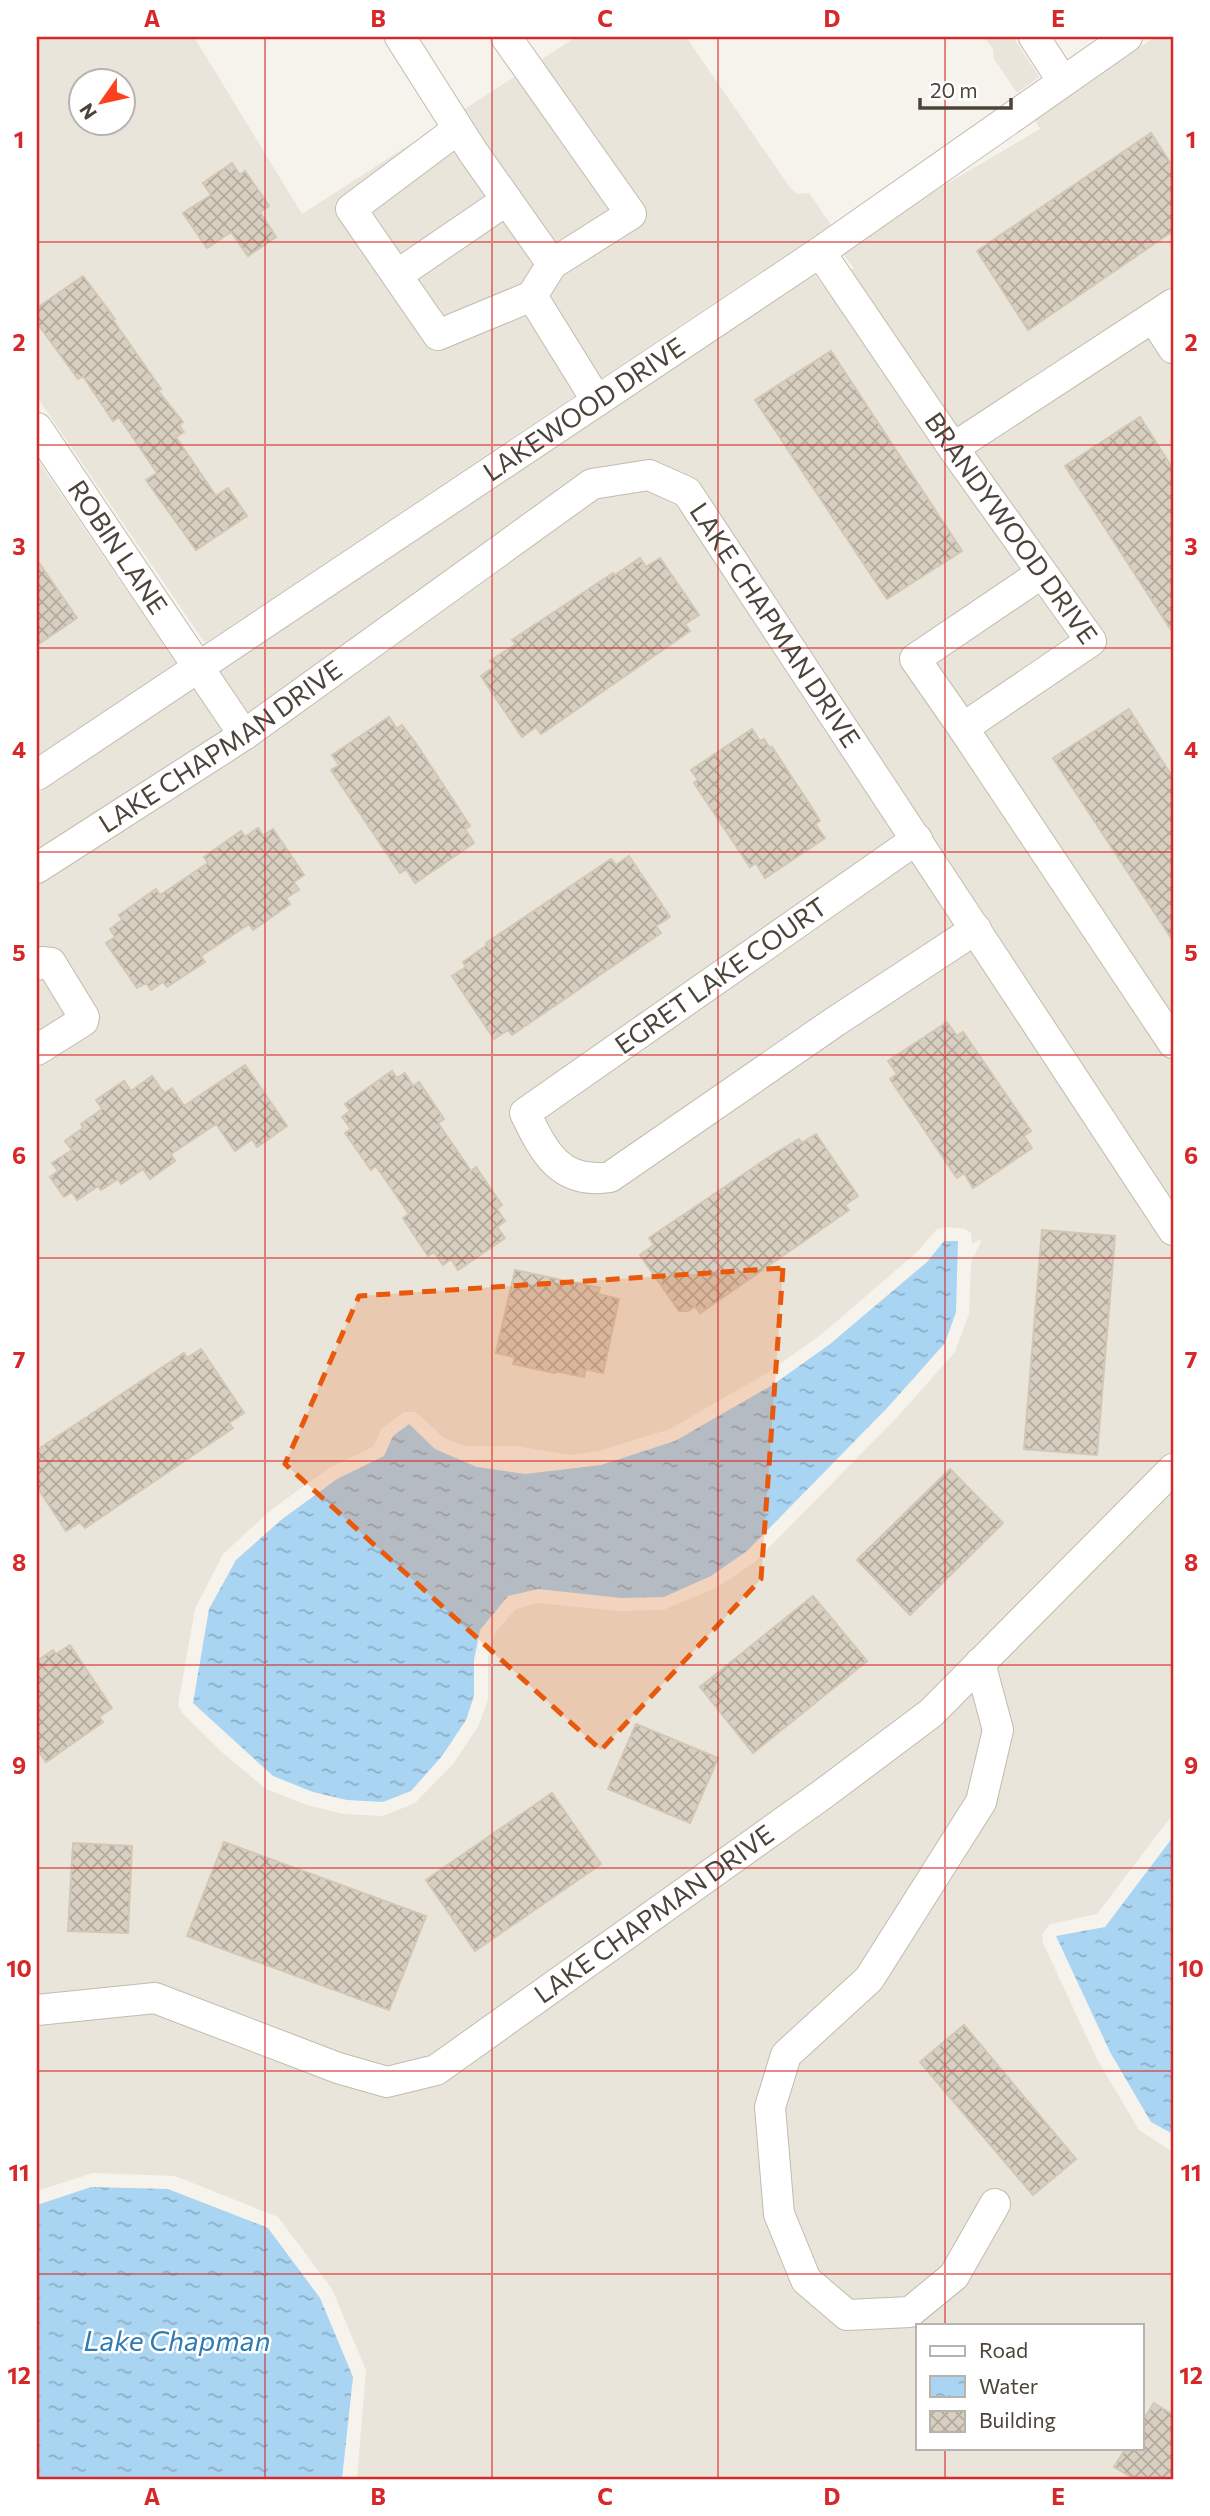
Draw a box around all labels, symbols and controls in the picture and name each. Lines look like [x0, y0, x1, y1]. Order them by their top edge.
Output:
text: A [144, 4, 161, 32]
text: B [370, 4, 386, 32]
text: C [597, 4, 613, 32]
text: D [824, 4, 841, 32]
text: E [1051, 4, 1065, 32]
north arrow [66, 66, 136, 136]
scale bar [920, 66, 1010, 110]
text: 20 m [930, 77, 978, 102]
text: N [74, 99, 101, 124]
text: 1 [14, 125, 24, 153]
text: 1 [1186, 125, 1196, 153]
text: 2 [12, 328, 26, 356]
text: 2 [1184, 328, 1198, 356]
street label: LAKEWOOD DRIVE [477, 330, 690, 487]
street label: BRANDYWOOD DRIVE [919, 406, 1105, 649]
street label: ROBIN LANE [63, 474, 175, 619]
street label: LAKE CHAPMAN DRIVE [684, 496, 868, 753]
text: 3 [12, 532, 26, 560]
text: 3 [1184, 532, 1198, 560]
street label: LAKE CHAPMAN DRIVE [92, 653, 347, 838]
text: 4 [12, 735, 26, 763]
text: 4 [1184, 735, 1198, 763]
street label: EGRET LAKE COURT [608, 890, 832, 1060]
text: 5 [12, 938, 26, 966]
text: 5 [1184, 938, 1198, 966]
text: 6 [12, 1141, 26, 1169]
text: 6 [1184, 1141, 1198, 1169]
text: 7 [13, 1345, 25, 1373]
text: 7 [1185, 1345, 1197, 1373]
text: 8 [12, 1548, 26, 1576]
text: 8 [1184, 1548, 1198, 1576]
text: 9 [12, 1751, 26, 1779]
text: 9 [1184, 1751, 1198, 1779]
street label: LAKE CHAPMAN DRIVE [528, 1817, 779, 2009]
text: 10 [6, 1954, 32, 1982]
text: 10 [1178, 1954, 1204, 1982]
text: 11 [9, 2158, 29, 2186]
text: 11 [1181, 2158, 1201, 2186]
water label: Lake Chapman [84, 2323, 270, 2357]
legend [916, 2324, 1144, 2450]
text: Road [979, 2337, 1028, 2362]
text: 12 [7, 2361, 31, 2389]
text: 12 [1179, 2361, 1203, 2389]
text: Water [979, 2373, 1038, 2398]
text: Building [979, 2407, 1056, 2432]
text: A [144, 2482, 161, 2510]
text: B [370, 2482, 386, 2510]
text: C [597, 2482, 613, 2510]
text: D [824, 2482, 841, 2510]
text: E [1051, 2482, 1065, 2510]

